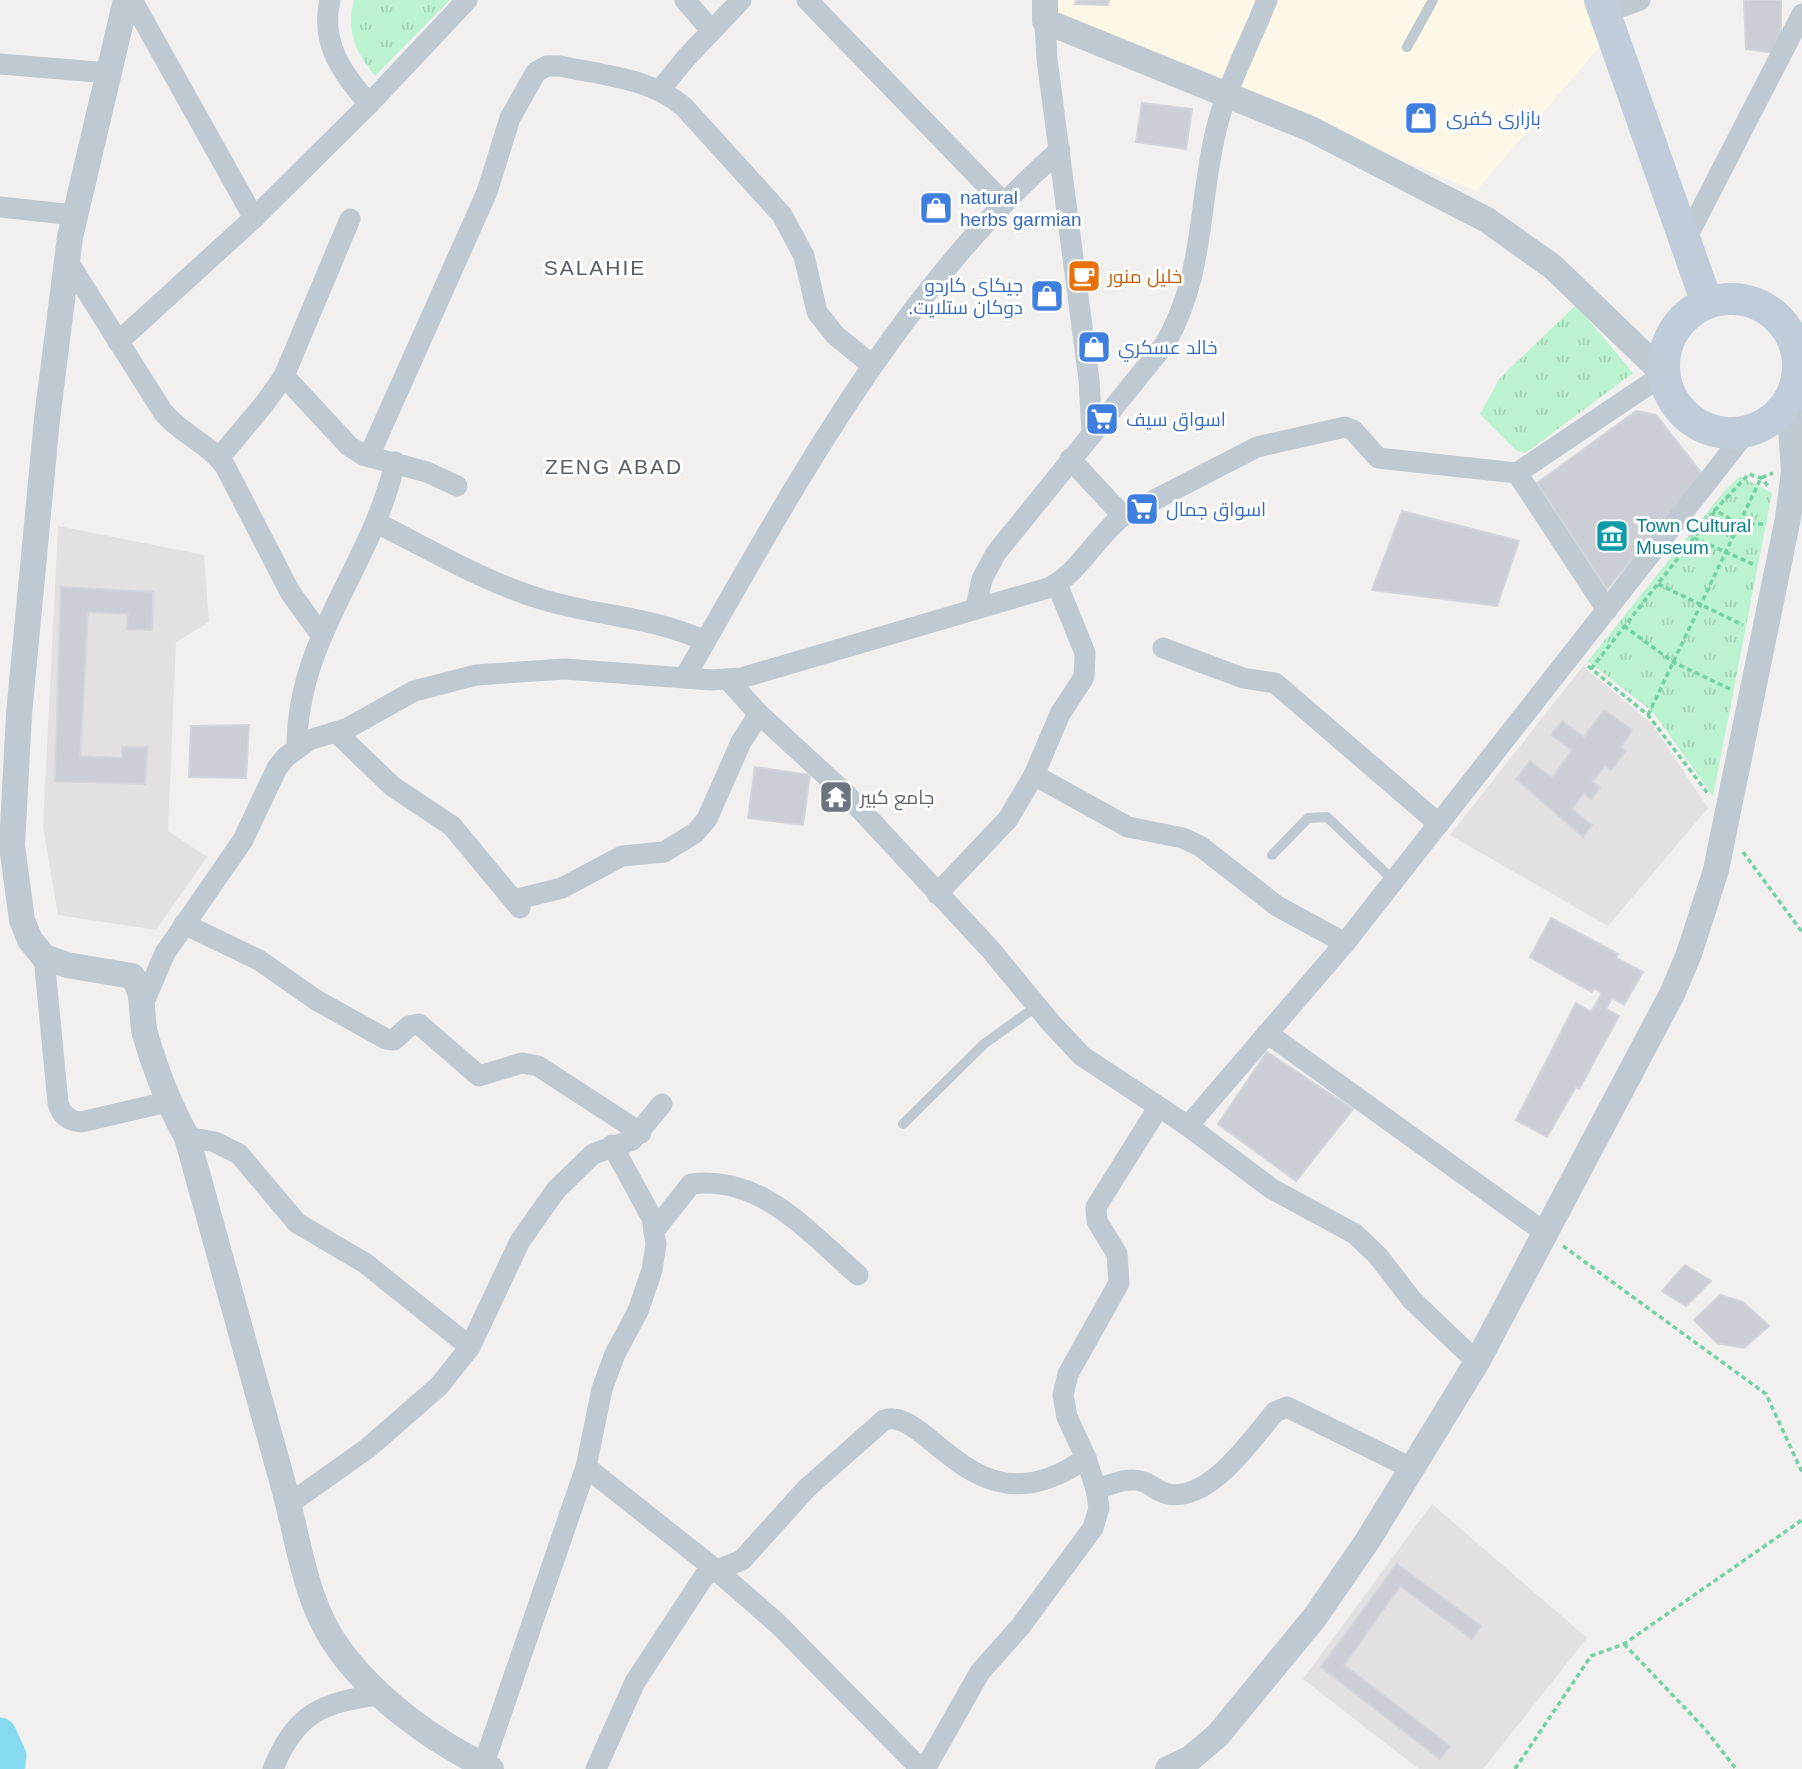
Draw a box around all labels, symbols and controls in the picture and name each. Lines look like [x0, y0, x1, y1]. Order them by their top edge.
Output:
shop icon: بازاری کفری [1402, 99, 1440, 137]
place label: بازاری کفری [1446, 108, 1541, 130]
place label: natural herbs garmian [960, 187, 1081, 230]
shop icon: natural herbs garmian [917, 189, 955, 227]
district label: SALAHIE [544, 256, 646, 279]
cafe icon: خلیل منور [1065, 257, 1103, 295]
place label: خلیل منور [1107, 266, 1182, 288]
place label: جیکای کاردو .دوکان ستلایت [908, 275, 1023, 319]
shop icon: جیکای کاردو .دوکان ستلایت [1028, 277, 1066, 315]
shop icon: خالد عسکري [1075, 328, 1113, 366]
place label: خالد عسکري [1118, 337, 1218, 362]
supermarket icon: اسواق سيف [1083, 400, 1121, 438]
place label: اسواق سيف [1126, 409, 1226, 432]
district label: ZENG ABAD [545, 455, 683, 478]
supermarket icon: اسواق جمال [1123, 490, 1161, 528]
place label: اسواق جمال [1166, 499, 1266, 522]
place label: Town Cultural Museum [1636, 515, 1751, 558]
museum icon: Town Cultural Museum [1593, 517, 1631, 555]
temple icon: جامع كبير [817, 778, 855, 816]
place label: جامع كبير [859, 787, 934, 811]

